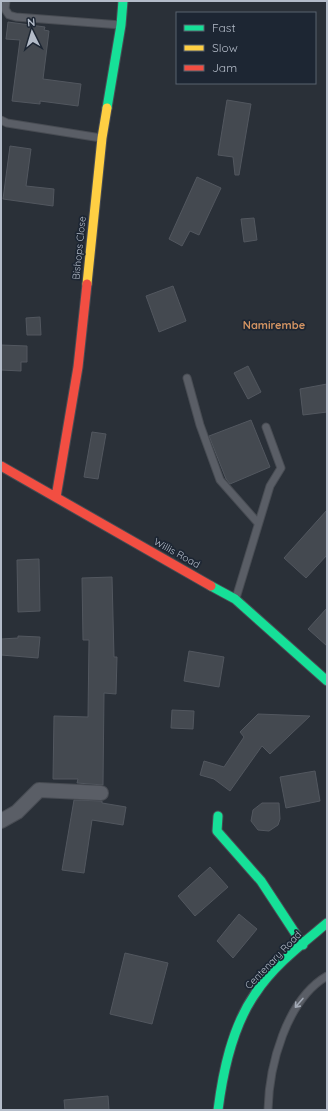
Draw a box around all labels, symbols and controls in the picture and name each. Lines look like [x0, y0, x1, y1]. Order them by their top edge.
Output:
north arrow [12, 12, 52, 52]
legend [176, 12, 316, 84]
text: N [26, 15, 36, 29]
text: Fast [212, 20, 236, 35]
text: Slow [212, 40, 238, 55]
text: Jam [212, 60, 237, 75]
street label: Bishops Close [69, 215, 89, 280]
district label: Namirembe [243, 318, 306, 332]
street label: Willis Road [152, 535, 202, 571]
street label: Centenary Road [242, 928, 304, 992]
one-way arrow [295, 998, 304, 1009]

